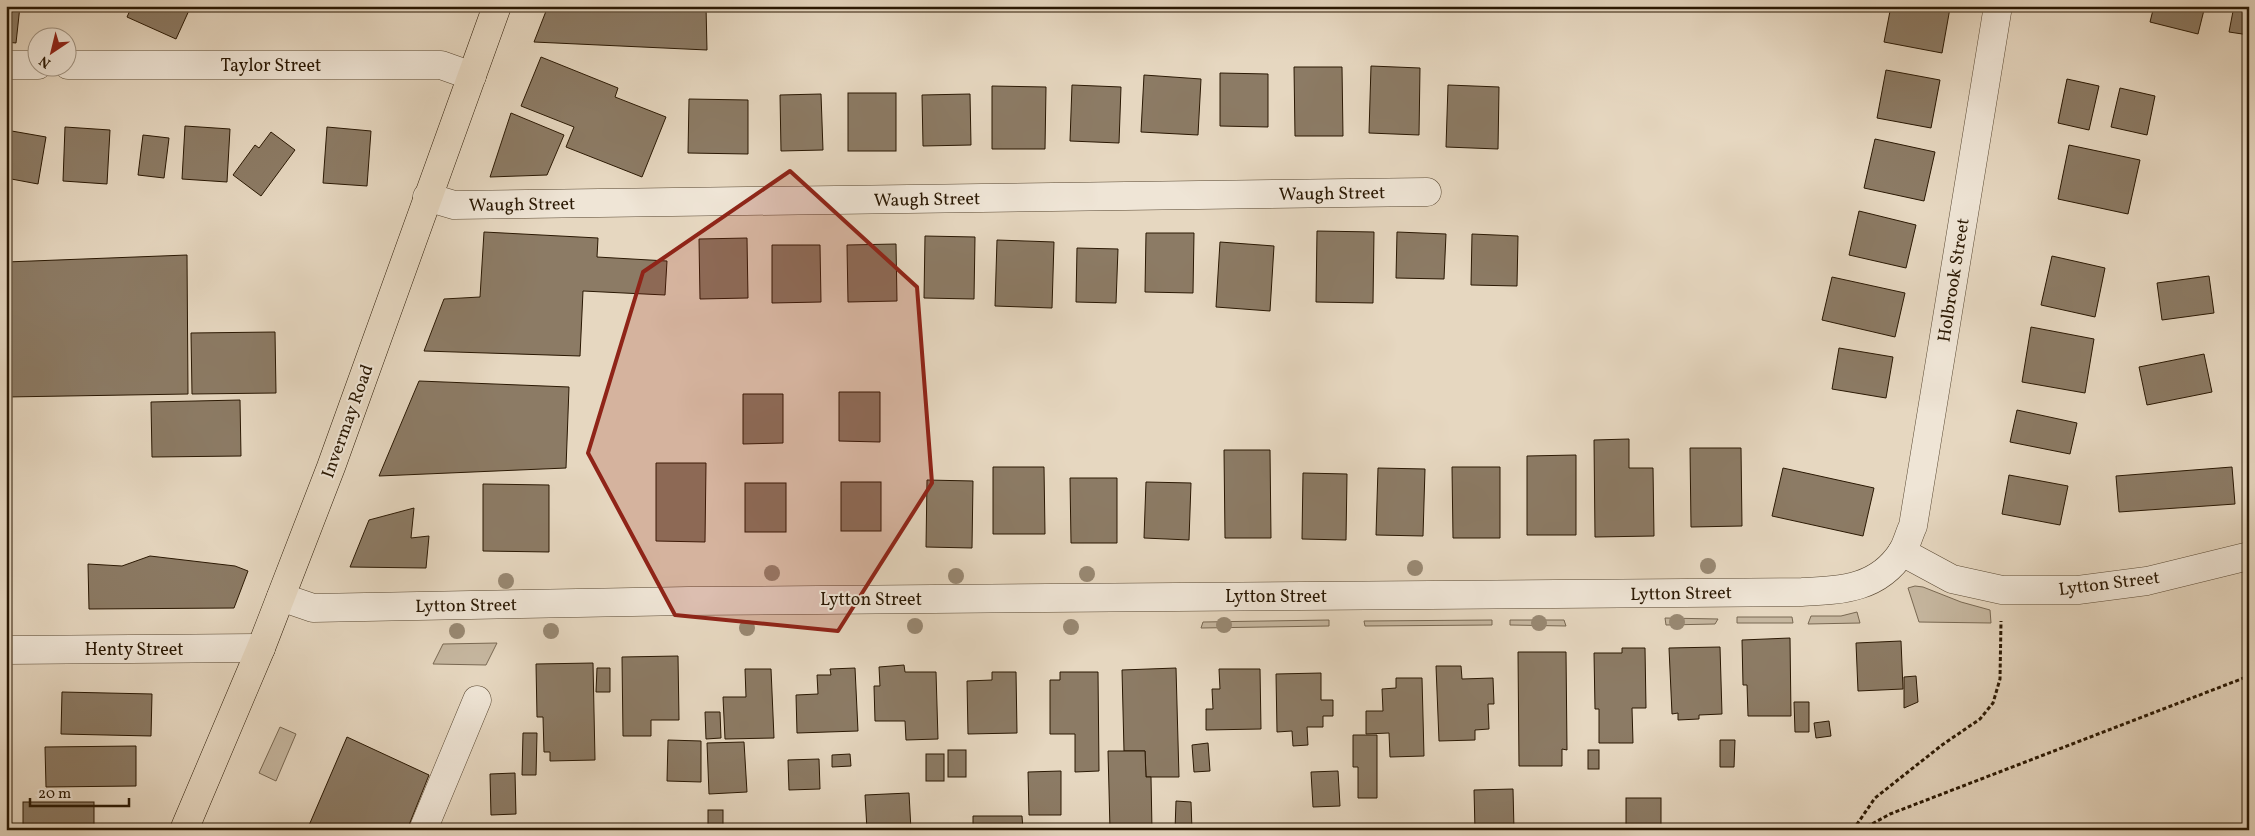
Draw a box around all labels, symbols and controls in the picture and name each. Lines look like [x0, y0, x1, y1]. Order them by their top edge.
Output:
north arrow [28, 28, 78, 78]
text: N [36, 51, 55, 72]
street label: Taylor Street [221, 54, 321, 79]
street label: Waugh Street [1279, 181, 1386, 208]
street label: Waugh Street [874, 187, 981, 214]
street label: Waugh Street [469, 192, 576, 219]
street label: Holbrook Street [1932, 216, 1977, 344]
street label: Invermay Road [316, 361, 381, 482]
street label: Lytton Street [2057, 566, 2161, 603]
street label: Lytton Street [1630, 581, 1732, 608]
street label: Lytton Street [1225, 585, 1327, 610]
street label: Lytton Street [820, 588, 922, 613]
street label: Lytton Street [415, 593, 517, 620]
street label: Henty Street [84, 638, 184, 663]
scale bar [30, 776, 129, 808]
text: 20 m [38, 784, 71, 805]

